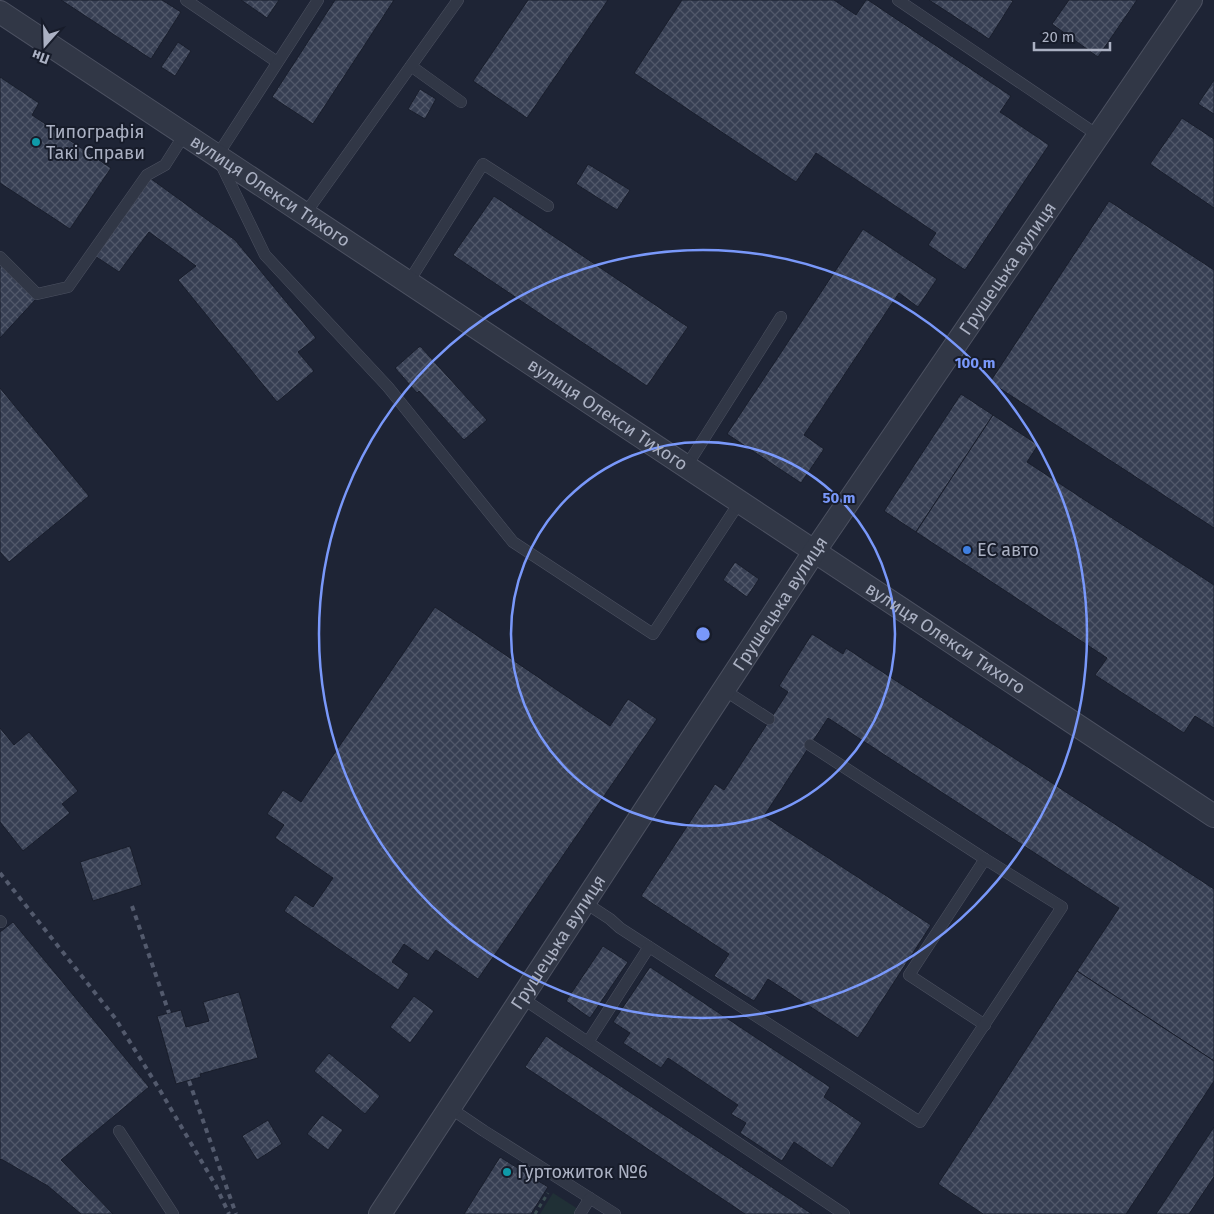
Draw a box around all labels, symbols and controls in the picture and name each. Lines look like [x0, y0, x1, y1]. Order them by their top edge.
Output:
north arrow [20, 20, 70, 70]
scale bar [1034, 20, 1110, 52]
text: 20 m [1042, 28, 1075, 46]
text: Пн [30, 46, 52, 68]
place label: Типографія Такі Справи [46, 121, 145, 164]
street label: вулиця Олекси Тихого [186, 130, 354, 252]
marker: Типографія Такі Справи [30, 136, 42, 148]
street label: Грушецька вулиця [954, 198, 1061, 339]
street label: вулиця Олекси Тихого [524, 354, 692, 475]
text: 100 m [955, 354, 995, 372]
text: 50 m [822, 489, 856, 507]
street label: Грушецька вулиця [728, 532, 832, 675]
place label: ЕС авто [977, 539, 1039, 561]
marker: ЕС авто [961, 544, 973, 556]
street label: вулиця Олекси Тихого [861, 577, 1030, 699]
centre of rings [694, 625, 712, 643]
street label: Грушецька вулиця [506, 871, 610, 1014]
place label: Гуртожиток №6 [517, 1161, 648, 1183]
marker: Гуртожиток №6 [501, 1166, 513, 1178]

